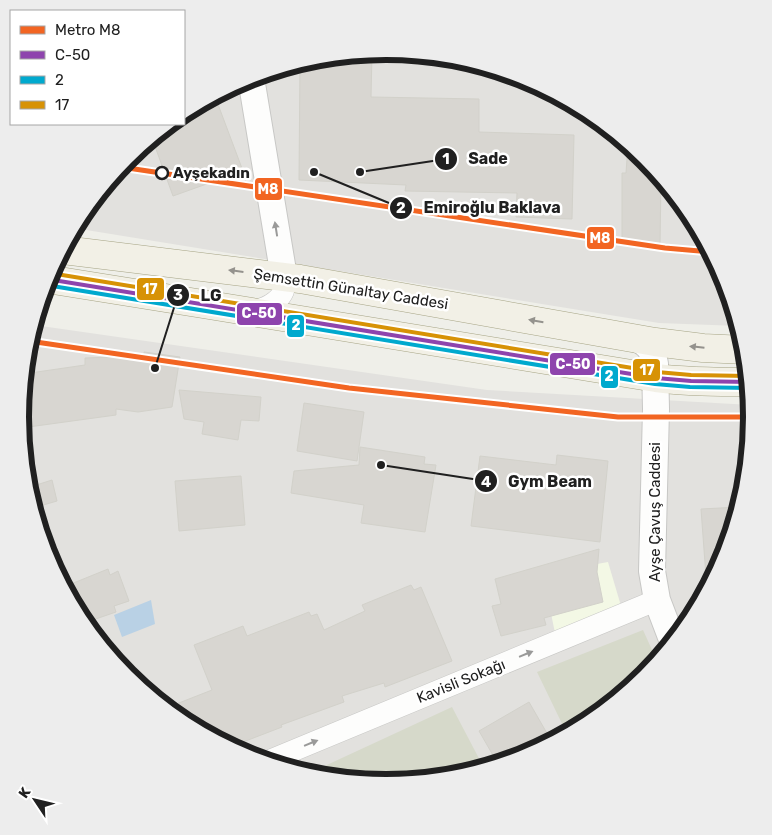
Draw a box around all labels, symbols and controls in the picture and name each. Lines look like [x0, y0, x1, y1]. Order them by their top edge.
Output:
legend [10, 10, 185, 125]
text: Metro M8 [55, 21, 120, 39]
text: C-50 [55, 46, 90, 64]
text: 2 [55, 71, 64, 89]
text: 17 [55, 96, 69, 114]
callout: Sade [434, 143, 518, 174]
text: Sade [468, 149, 508, 168]
text: 1 [442, 150, 450, 168]
place label: Ayşekadın [173, 164, 250, 182]
marker: Ayşekadın [155, 166, 169, 180]
line badge: M8 [254, 177, 283, 201]
text: M8 [257, 181, 279, 198]
callout: Emiroğlu Baklava [389, 192, 571, 223]
text: Emiroğlu Baklava [423, 198, 561, 217]
text: 2 [396, 199, 406, 217]
one-way arrow [272, 220, 280, 236]
line badge: M8 [586, 226, 615, 250]
text: M8 [589, 230, 611, 247]
street label: Şemsettin Günaltay Caddesi [252, 265, 450, 313]
one-way arrow [227, 267, 243, 275]
line badge: 17 [136, 277, 165, 301]
callout: LG [165, 280, 231, 311]
text: 17 [143, 281, 157, 298]
text: 3 [173, 286, 183, 304]
text: LG [201, 286, 221, 305]
line badge: C-50 [236, 302, 283, 326]
text: C-50 [242, 305, 276, 322]
line badge: 2 [286, 314, 305, 338]
text: 2 [291, 317, 301, 334]
one-way arrow [528, 317, 544, 325]
one-way arrow [688, 343, 704, 351]
line badge: C-50 [549, 352, 596, 376]
text: C-50 [556, 356, 590, 373]
line badge: 17 [632, 358, 661, 382]
text: 17 [640, 362, 654, 379]
line badge: 2 [600, 365, 619, 389]
text: 2 [604, 368, 614, 385]
street label: Ayşe Çavuş Caddesi [646, 442, 664, 582]
callout: Gym Beam [473, 466, 602, 497]
text: Gym Beam [508, 472, 592, 491]
text: 4 [481, 473, 491, 491]
one-way arrow [518, 650, 533, 658]
street label: Kavisli Sokağı [414, 655, 508, 707]
one-way arrow [304, 739, 319, 747]
north arrow [10, 775, 60, 825]
text: K [15, 784, 35, 802]

